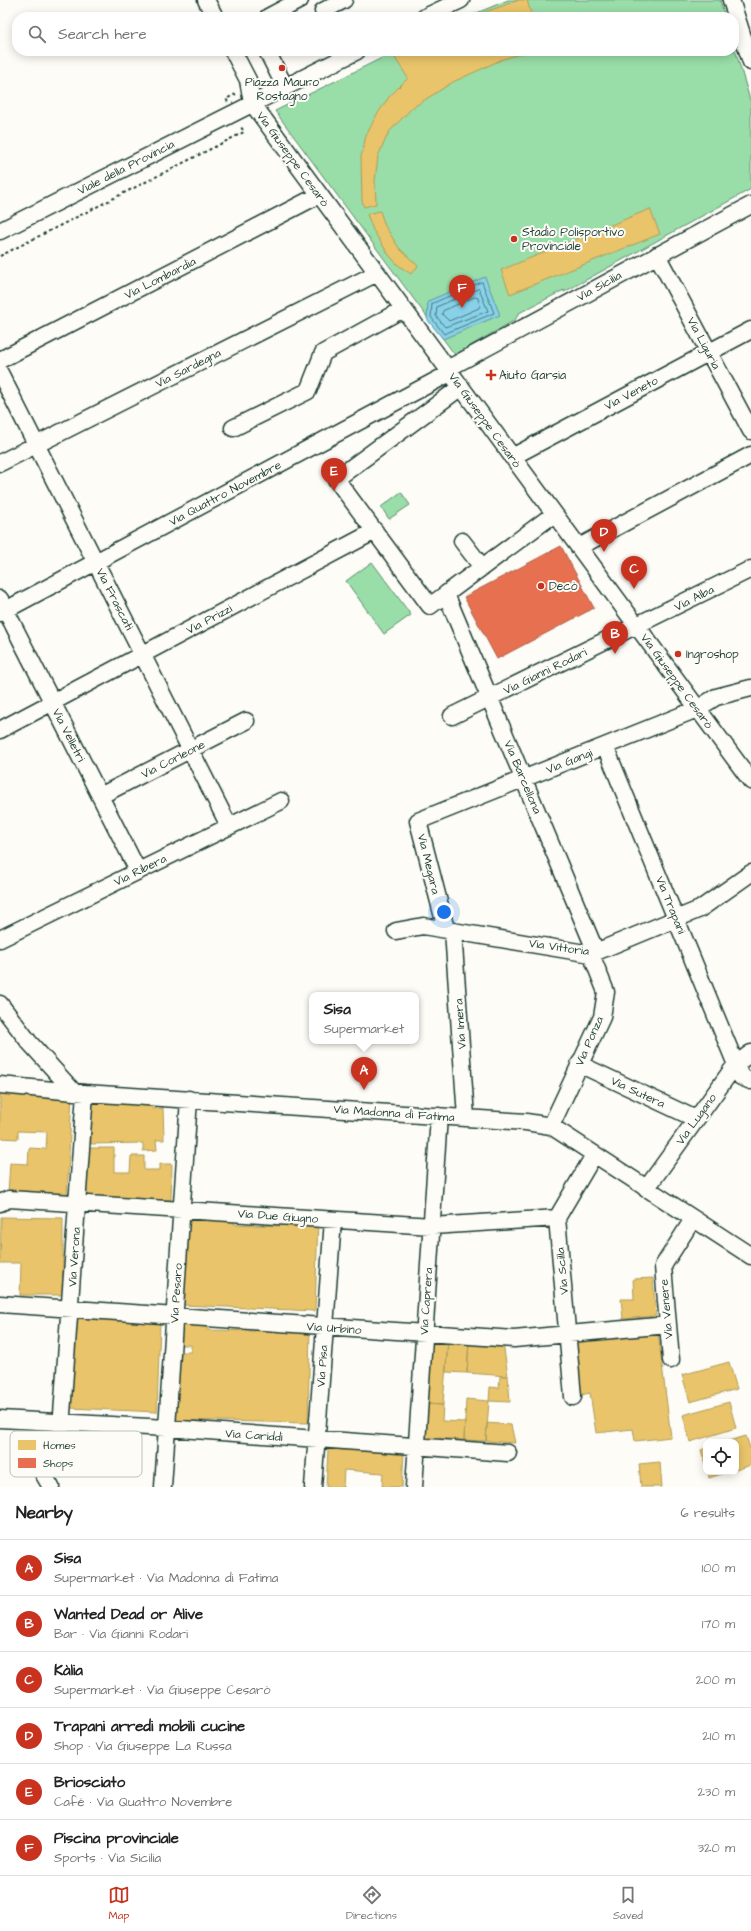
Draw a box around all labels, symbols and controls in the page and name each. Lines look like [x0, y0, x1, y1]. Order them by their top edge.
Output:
search box [12, 12, 739, 56]
icon: search [26, 23, 48, 45]
text: Search here [58, 24, 147, 45]
marker: Piazza Mauro Rostagno [277, 63, 287, 73]
place label: Piazza Mauro Rostagno [245, 74, 319, 106]
street label: Via Giuseppe Cesarò [252, 108, 333, 211]
street label: Viale della Provincia [75, 136, 178, 199]
place label: Stadio Polisportivo Provinciale [522, 224, 624, 255]
marker: Stadio Polisportivo Provinciale [509, 234, 519, 244]
street label: Via Lombardia [122, 253, 199, 304]
street label: Via Sicilia [574, 267, 625, 306]
pin: F [449, 275, 475, 308]
street label: Via Liguria [682, 314, 724, 373]
street label: Via Sardegna [152, 345, 224, 393]
place label: Aiuto Garsia [499, 367, 566, 384]
street label: Via Giuseppe Cesarò [444, 369, 525, 472]
marker: Aiuto Garsia [486, 370, 496, 380]
street label: Via Veneto [601, 372, 661, 415]
street label: Via Quattro Novembre [166, 456, 285, 530]
pin: E [321, 458, 347, 491]
pin: D [591, 519, 617, 552]
pin: C [621, 556, 647, 589]
street label: Via Frascati [92, 565, 138, 633]
place label: Decò [549, 578, 578, 595]
marker: Decò [536, 581, 546, 591]
street label: Via Alba [671, 581, 717, 616]
street label: Via Prizzi [183, 600, 235, 639]
pin: B [602, 621, 628, 654]
street label: Via Giuseppe Cesarò [636, 630, 717, 733]
street label: Via Gianni Rodari [501, 644, 590, 699]
place label: Ingroshop [686, 646, 739, 664]
marker: Ingroshop [673, 649, 683, 659]
street label: Via Velletri [48, 706, 89, 765]
street label: Via Corleone [138, 736, 209, 783]
street label: Via Barcellona [499, 738, 546, 817]
street label: Via Gangi [543, 744, 595, 779]
street label: Via Megara [412, 832, 444, 896]
street label: Via Ribera [111, 850, 169, 890]
street label: Via Trapani [651, 874, 690, 937]
your location [434, 902, 454, 922]
street label: Via Vittoria [528, 935, 590, 960]
popup [309, 992, 419, 1044]
street label: Via Imera [450, 998, 471, 1050]
text: Sisa [324, 999, 351, 1020]
street label: Via Ponza [571, 1014, 608, 1069]
text: Supermarket [324, 1020, 404, 1038]
pin: A [351, 1057, 377, 1090]
street label: Via Sutera [608, 1072, 668, 1112]
street label: Via Lugano [672, 1090, 722, 1149]
street label: Via Madonna di Fatima [333, 1101, 455, 1126]
street label: Via Due Giugno [237, 1205, 319, 1229]
street label: Via Verona [64, 1227, 85, 1287]
street label: Via Scilla [552, 1247, 573, 1295]
street label: Via Pesaro [166, 1262, 187, 1324]
street label: Via Caprera [416, 1267, 437, 1335]
street label: Via Venere [655, 1278, 678, 1340]
street label: Via Urbino [306, 1318, 362, 1339]
street label: Via Pisa [313, 1345, 332, 1388]
street label: Via Cariddi [225, 1425, 283, 1446]
legend [10, 1431, 142, 1477]
text: Homes [43, 1438, 76, 1453]
map controls [703, 1439, 739, 1475]
button: locate [703, 1439, 739, 1475]
text: Shops [43, 1456, 74, 1471]
text: Nearby [16, 1501, 73, 1525]
text: 6 results [680, 1504, 735, 1522]
text: Sisa [54, 1548, 81, 1569]
text: A [25, 1559, 33, 1577]
text: 100 m [702, 1559, 735, 1577]
text: Supermarket · Via Madonna di Fatima [54, 1569, 278, 1587]
text: Wanted Dead or Alive [54, 1604, 203, 1625]
text: B [24, 1615, 34, 1633]
text: 170 m [702, 1615, 735, 1633]
text: Bar · Via Gianni Rodari [54, 1625, 188, 1643]
text: Kàlia [54, 1660, 83, 1681]
text: C [24, 1671, 34, 1689]
text: 200 m [696, 1671, 735, 1689]
text: Supermarket · Via Giuseppe Cesarò [54, 1681, 270, 1699]
text: Trapani arredi mobili cucine [54, 1716, 245, 1737]
text: D [25, 1727, 33, 1745]
text: 210 m [702, 1727, 735, 1745]
text: Shop · Via Giuseppe La Russa [54, 1737, 232, 1755]
text: Briosciato [54, 1772, 125, 1793]
text: E [25, 1783, 33, 1801]
text: 230 m [697, 1783, 735, 1801]
text: Café · Via Quattro Novembre [54, 1793, 232, 1811]
text: Piscina provinciale [54, 1828, 179, 1849]
text: F [24, 1839, 34, 1857]
text: 320 m [697, 1839, 735, 1857]
text: Sports · Via Sicilia [54, 1849, 161, 1867]
tab: Map [108, 1884, 130, 1923]
tab: Directions [346, 1884, 397, 1923]
tab: Saved [613, 1884, 643, 1923]

